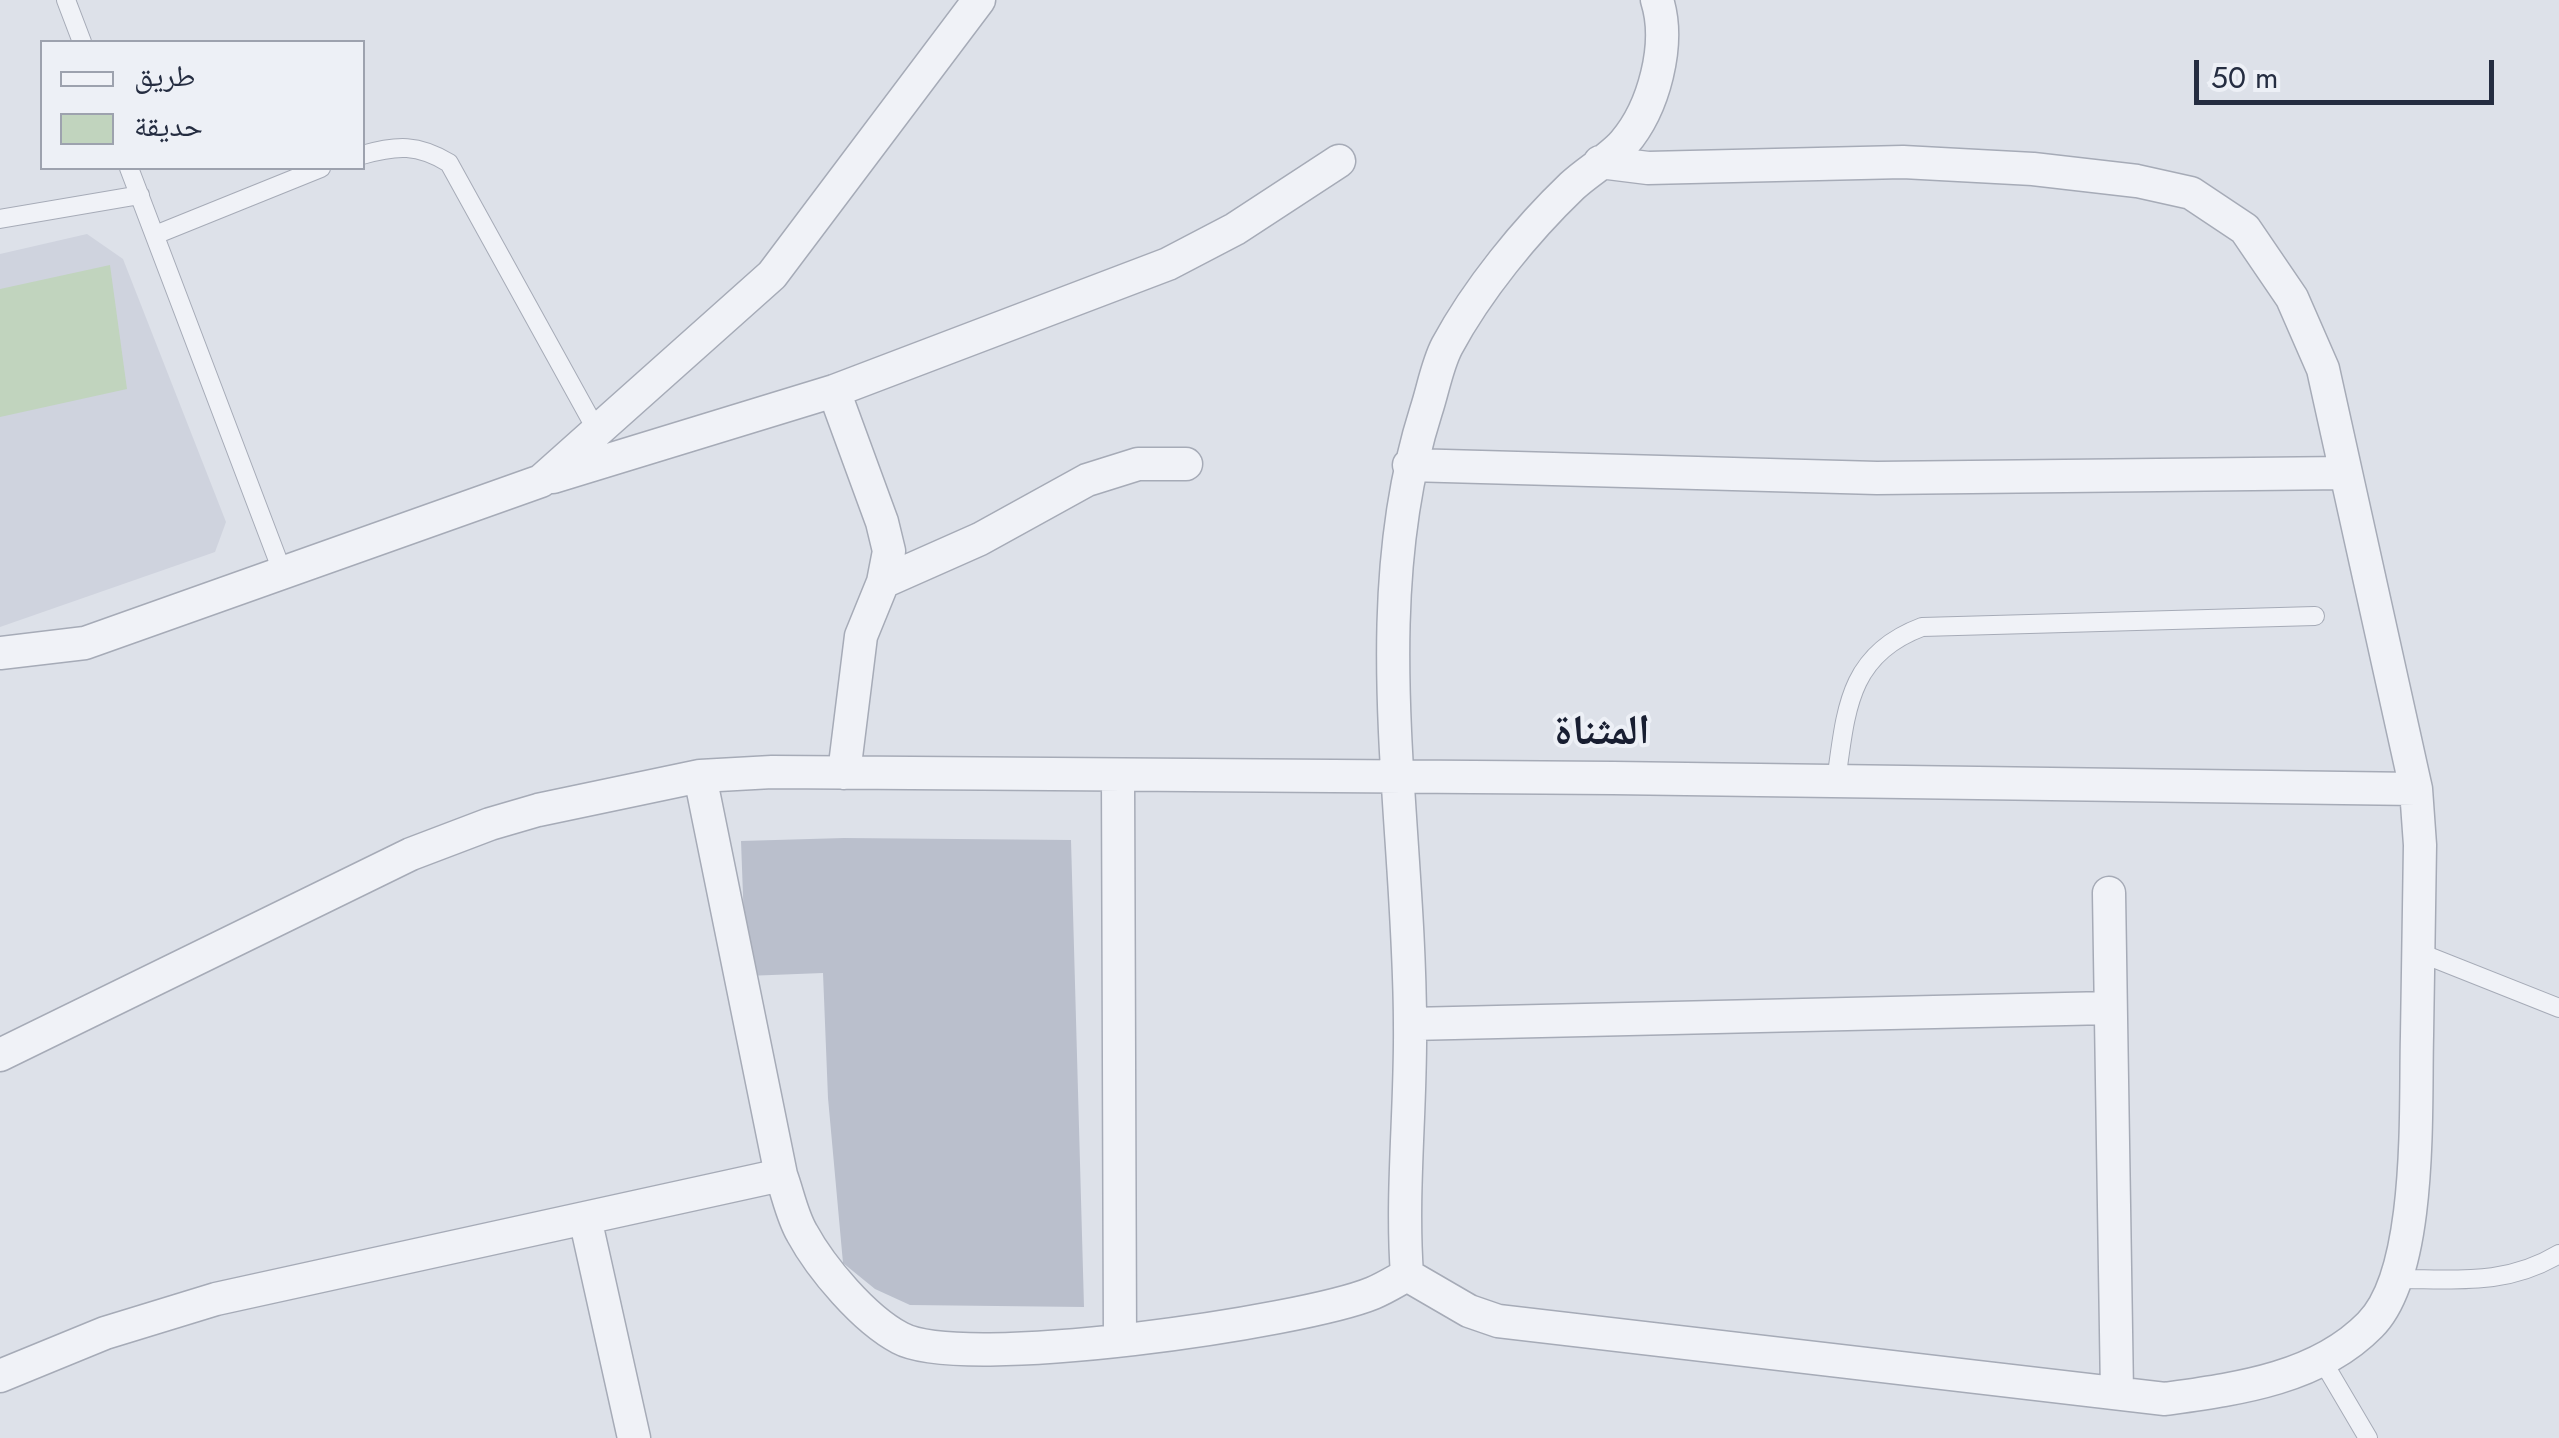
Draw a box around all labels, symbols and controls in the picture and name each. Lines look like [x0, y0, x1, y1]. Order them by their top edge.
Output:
legend [40, 40, 365, 170]
scale bar [2199, 40, 2499, 102]
text: طريق [134, 54, 195, 97]
text: 50 m [2211, 56, 2278, 99]
text: حديقة [134, 104, 203, 147]
district label: المثناة [1554, 709, 1650, 759]

